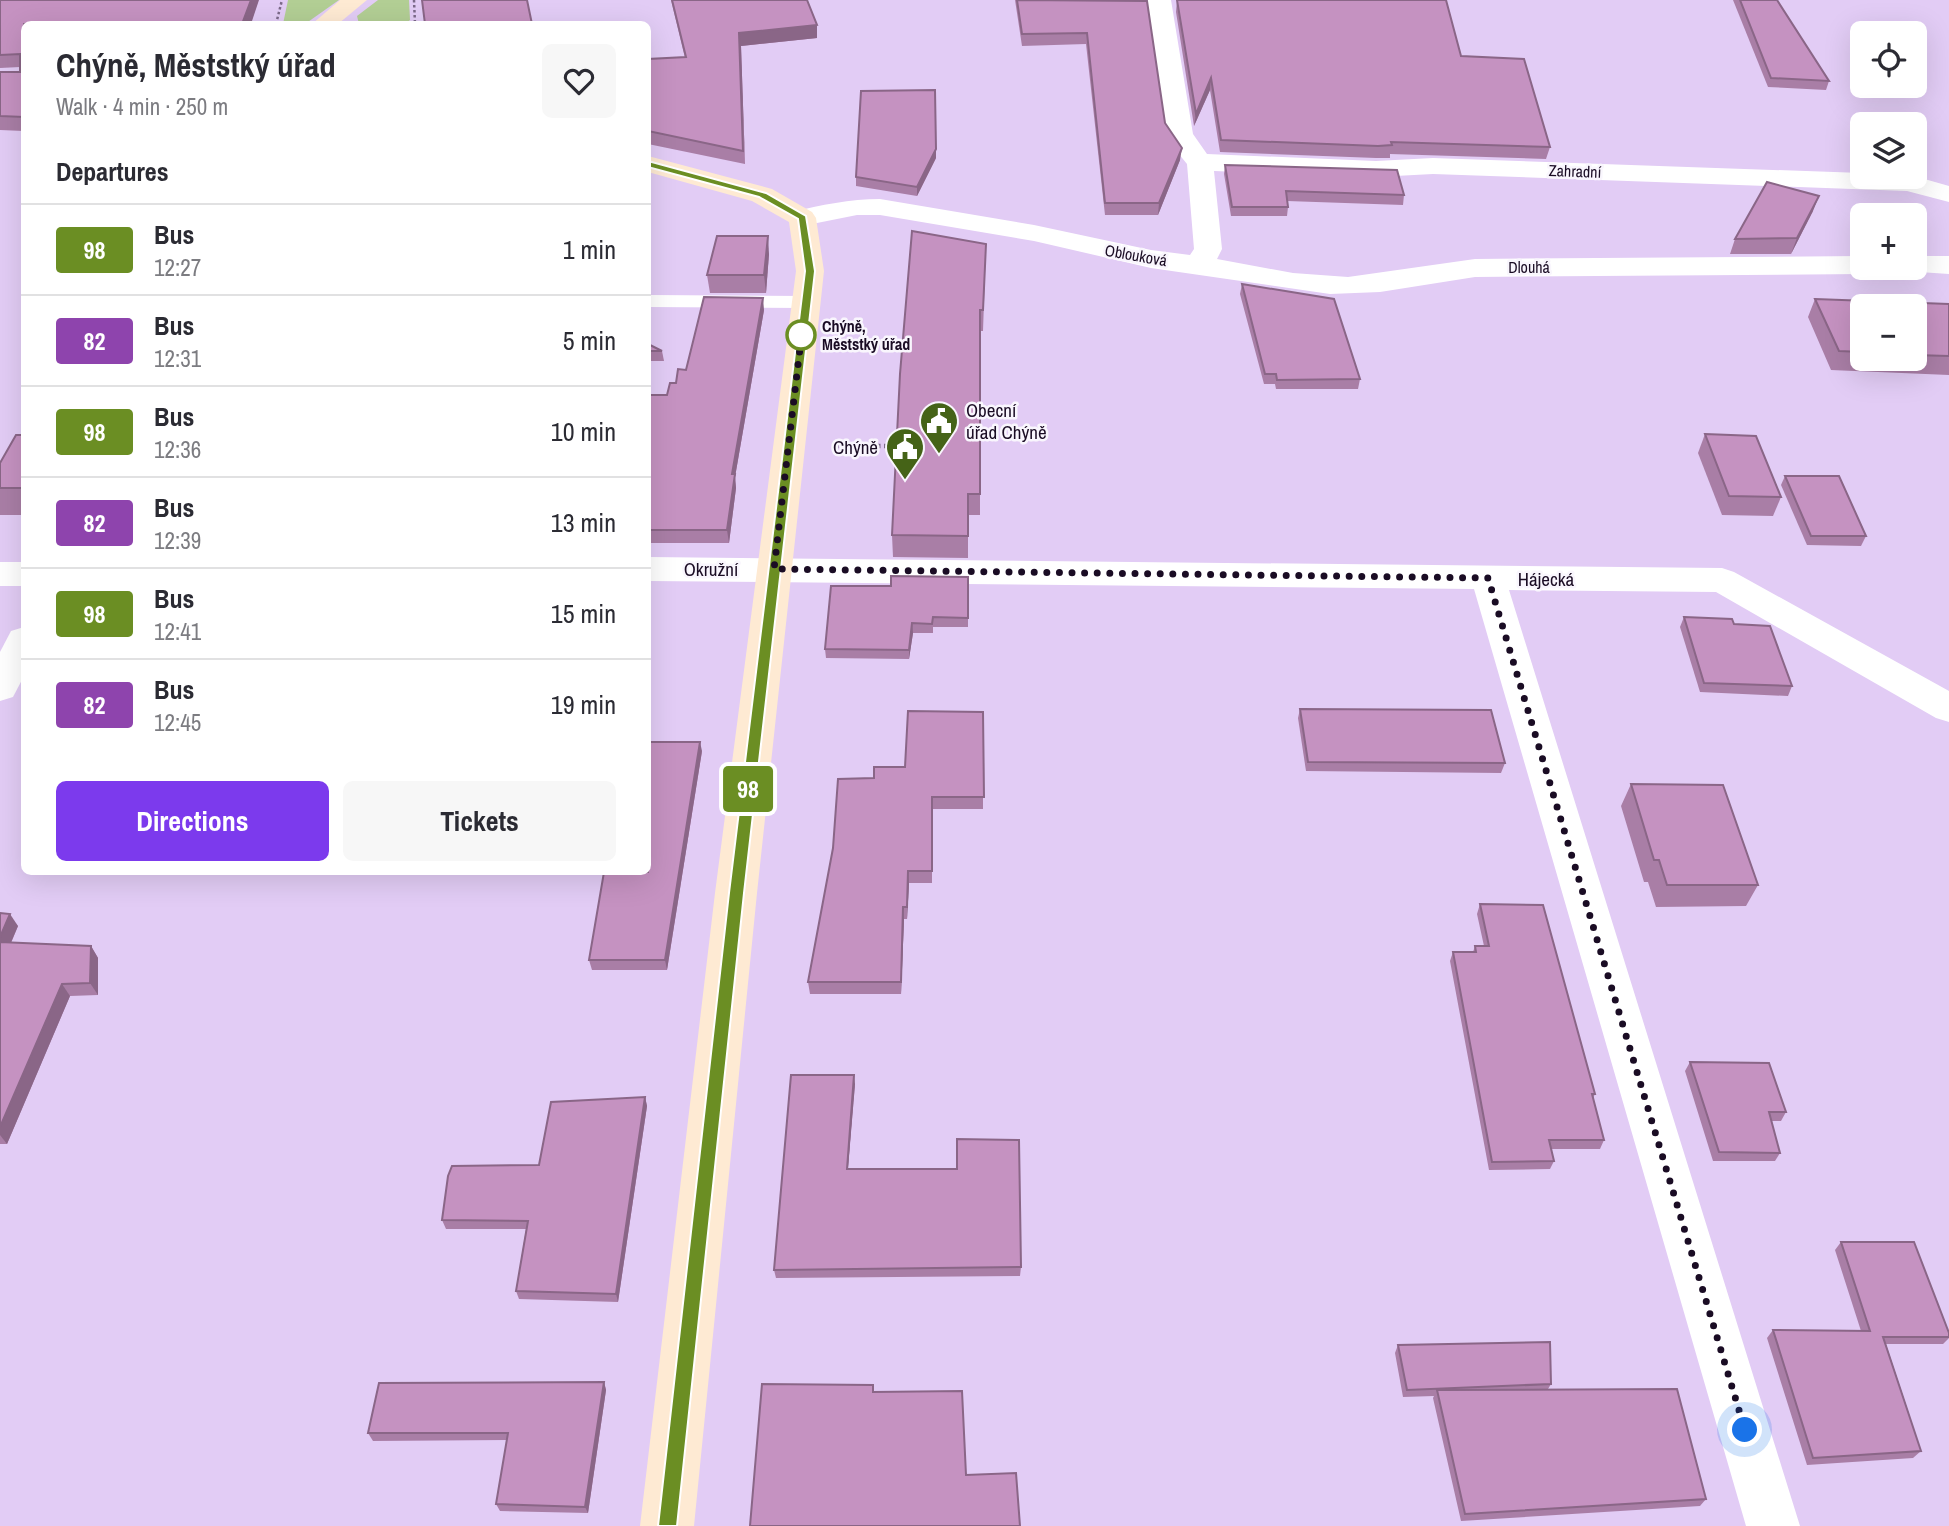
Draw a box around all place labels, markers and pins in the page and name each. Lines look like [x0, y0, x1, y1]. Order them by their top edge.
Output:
place label: Chýně, Měststký úřad [822, 315, 910, 355]
marker: Chýně, Měststký úřad [786, 320, 816, 350]
place label: Obecní úřad Chýně [966, 397, 1047, 445]
public building icon: Obecní úřad Chýně [918, 400, 960, 455]
public building icon: Chýně [884, 426, 926, 481]
place label: Chýně [833, 434, 878, 460]

